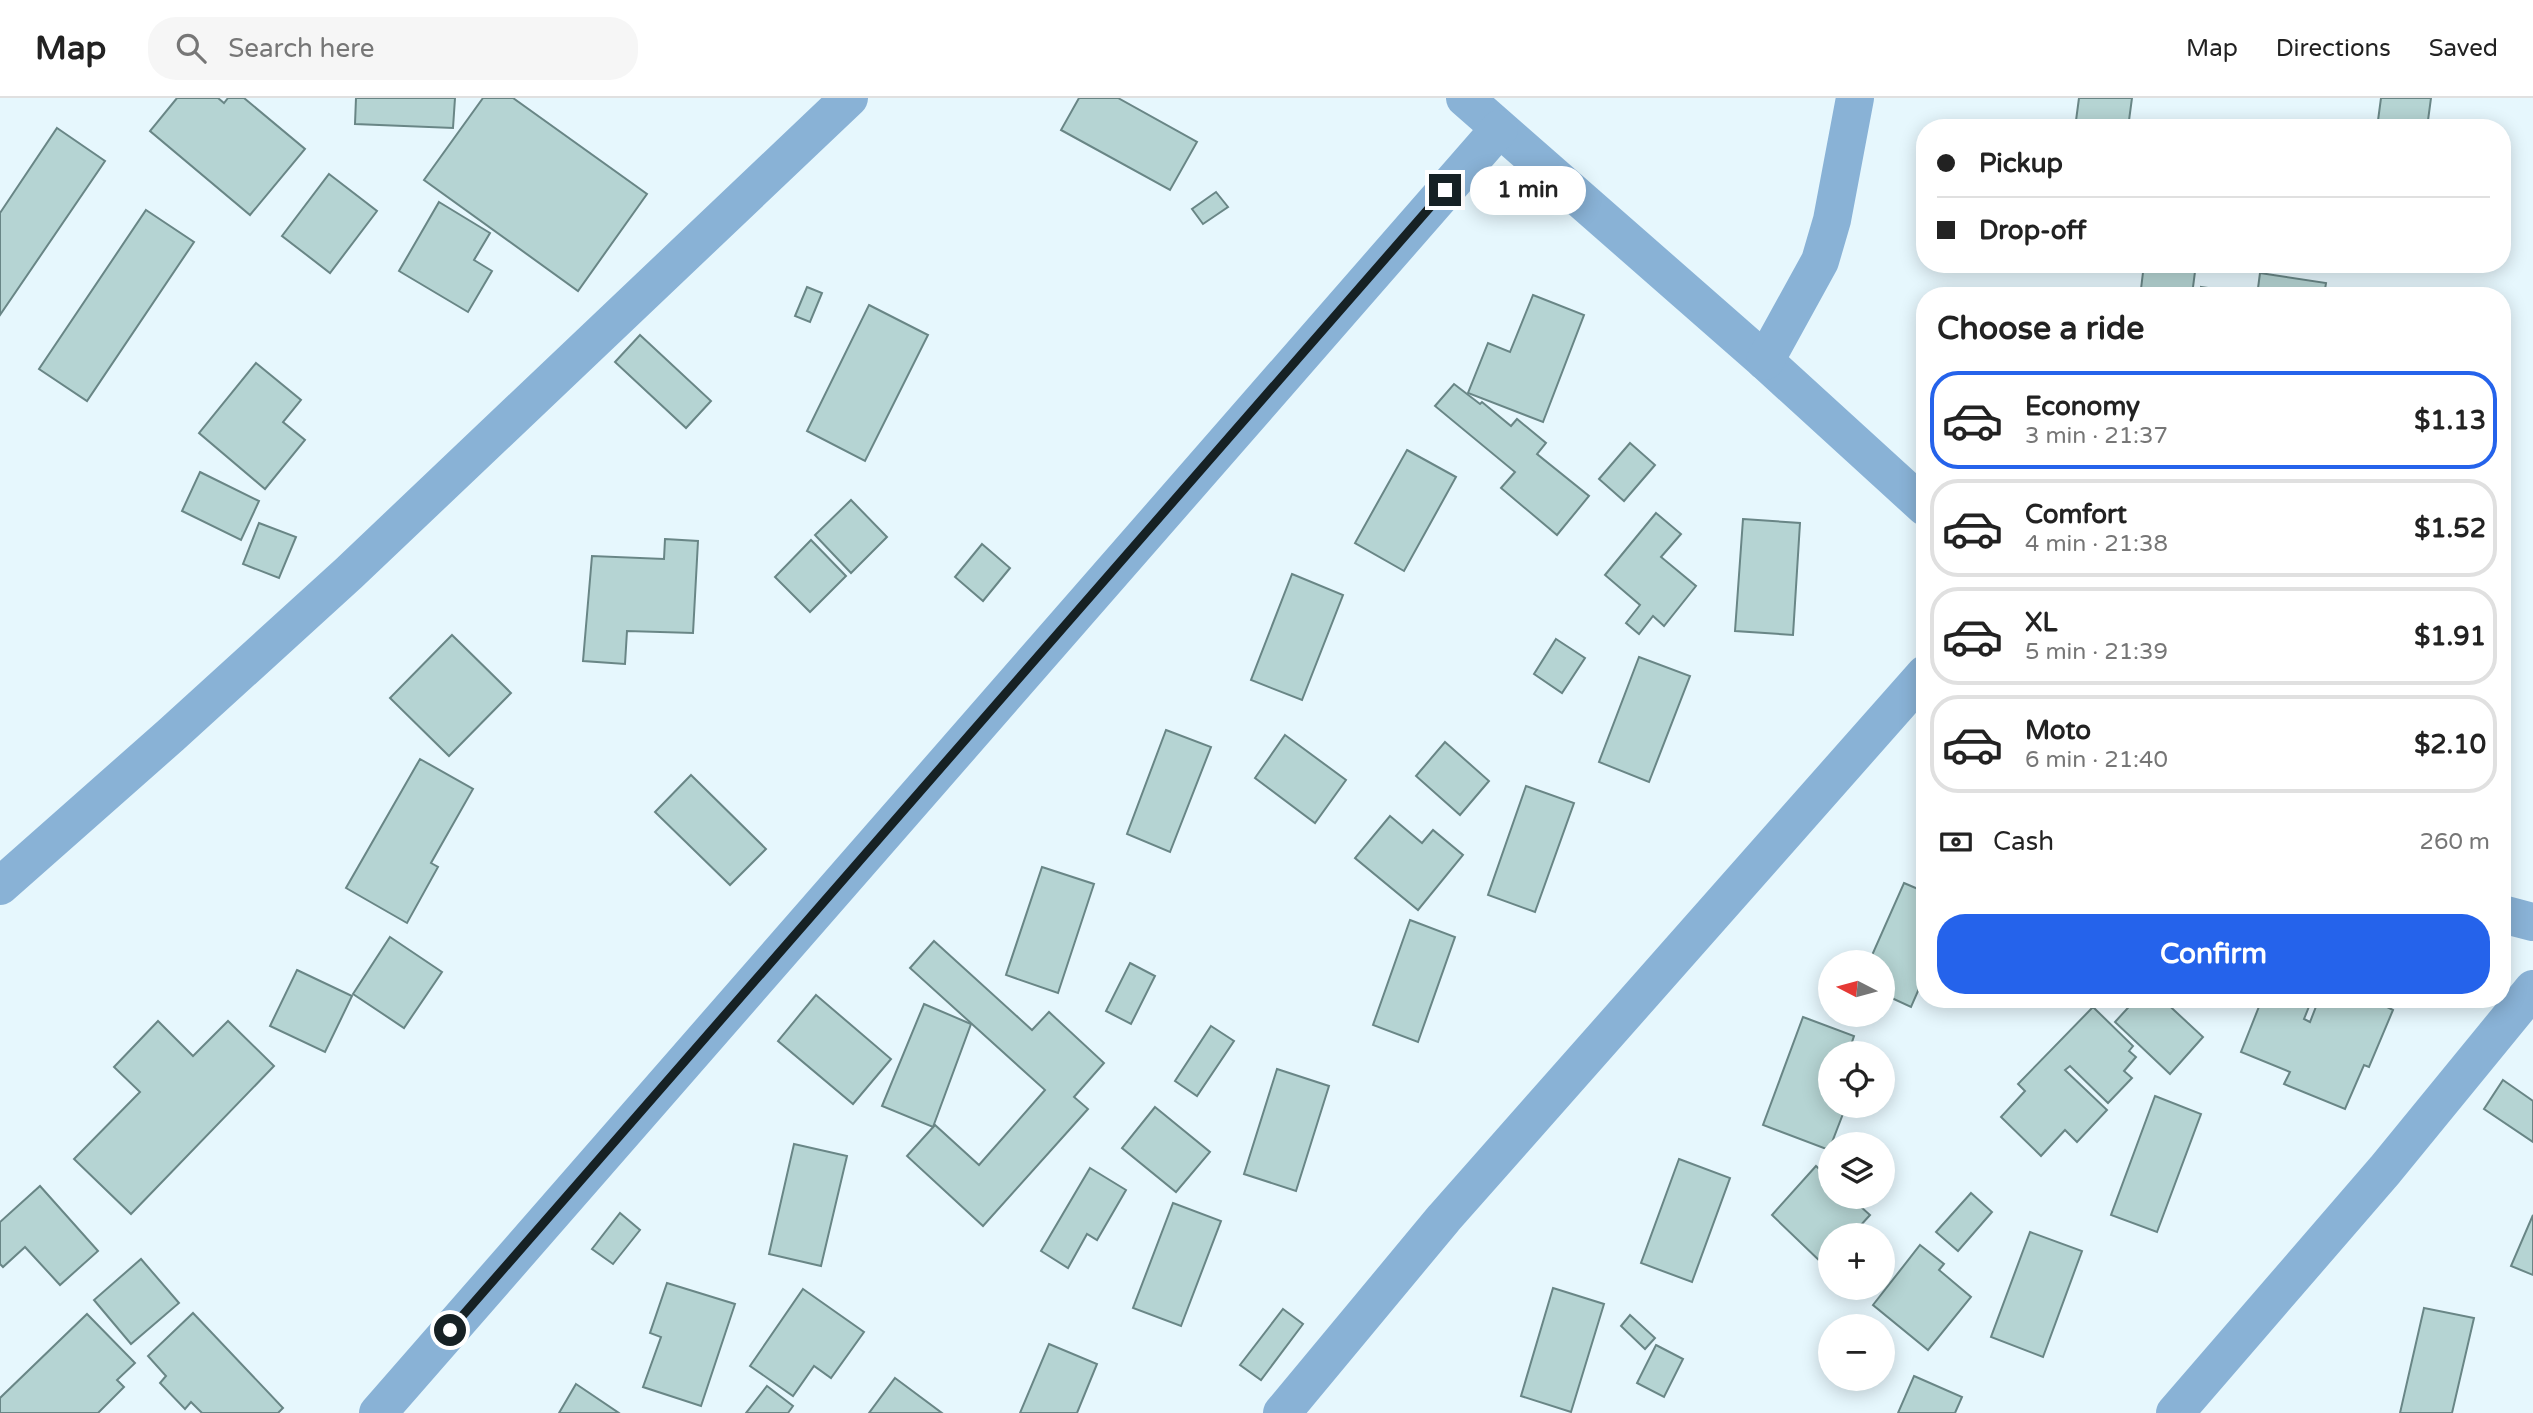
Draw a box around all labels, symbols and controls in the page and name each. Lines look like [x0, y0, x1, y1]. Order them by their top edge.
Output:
search box [148, 17, 638, 80]
text: Map [35, 29, 106, 68]
icon: search [172, 29, 210, 67]
text: Search here [228, 33, 374, 64]
text: Map [2186, 34, 2238, 63]
text: Directions [2276, 34, 2391, 63]
text: Saved [2429, 34, 2498, 63]
text: Pickup [1979, 148, 2063, 179]
callout: 1 min [1470, 166, 1585, 214]
route end [1429, 174, 1461, 206]
text: 1 min [1497, 176, 1559, 204]
text: Drop-off [1979, 215, 2086, 246]
text: Choose a ride [1937, 310, 2144, 348]
icon: car [1941, 389, 2004, 452]
text: Economy [2025, 391, 2140, 422]
text: $1.13 [2414, 405, 2486, 436]
text: 3 min · 21:37 [2025, 422, 2168, 450]
icon: car [1941, 497, 2004, 560]
text: Comfort [2025, 499, 2127, 530]
text: $1.52 [2414, 513, 2486, 544]
text: 4 min · 21:38 [2025, 530, 2168, 558]
icon: car [1941, 605, 2004, 668]
text: XL [2025, 607, 2057, 638]
text: $1.91 [2414, 621, 2486, 652]
text: 5 min · 21:39 [2025, 638, 2168, 666]
icon: car [1941, 713, 2004, 776]
text: Moto [2025, 715, 2091, 746]
text: $2.10 [2414, 729, 2486, 760]
text: 6 min · 21:40 [2025, 746, 2168, 774]
icon: cash [1937, 823, 1975, 861]
text: Cash [1993, 826, 2054, 857]
text: 260 m [2420, 828, 2490, 856]
button: Confirm [1937, 914, 2490, 994]
north arrow [1818, 950, 1895, 1027]
map controls [1818, 950, 1895, 1391]
button: locate [1818, 1041, 1895, 1118]
button: layers [1818, 1132, 1895, 1209]
button: + [1818, 1223, 1895, 1300]
route start [434, 1314, 466, 1346]
button: − [1818, 1314, 1895, 1391]

